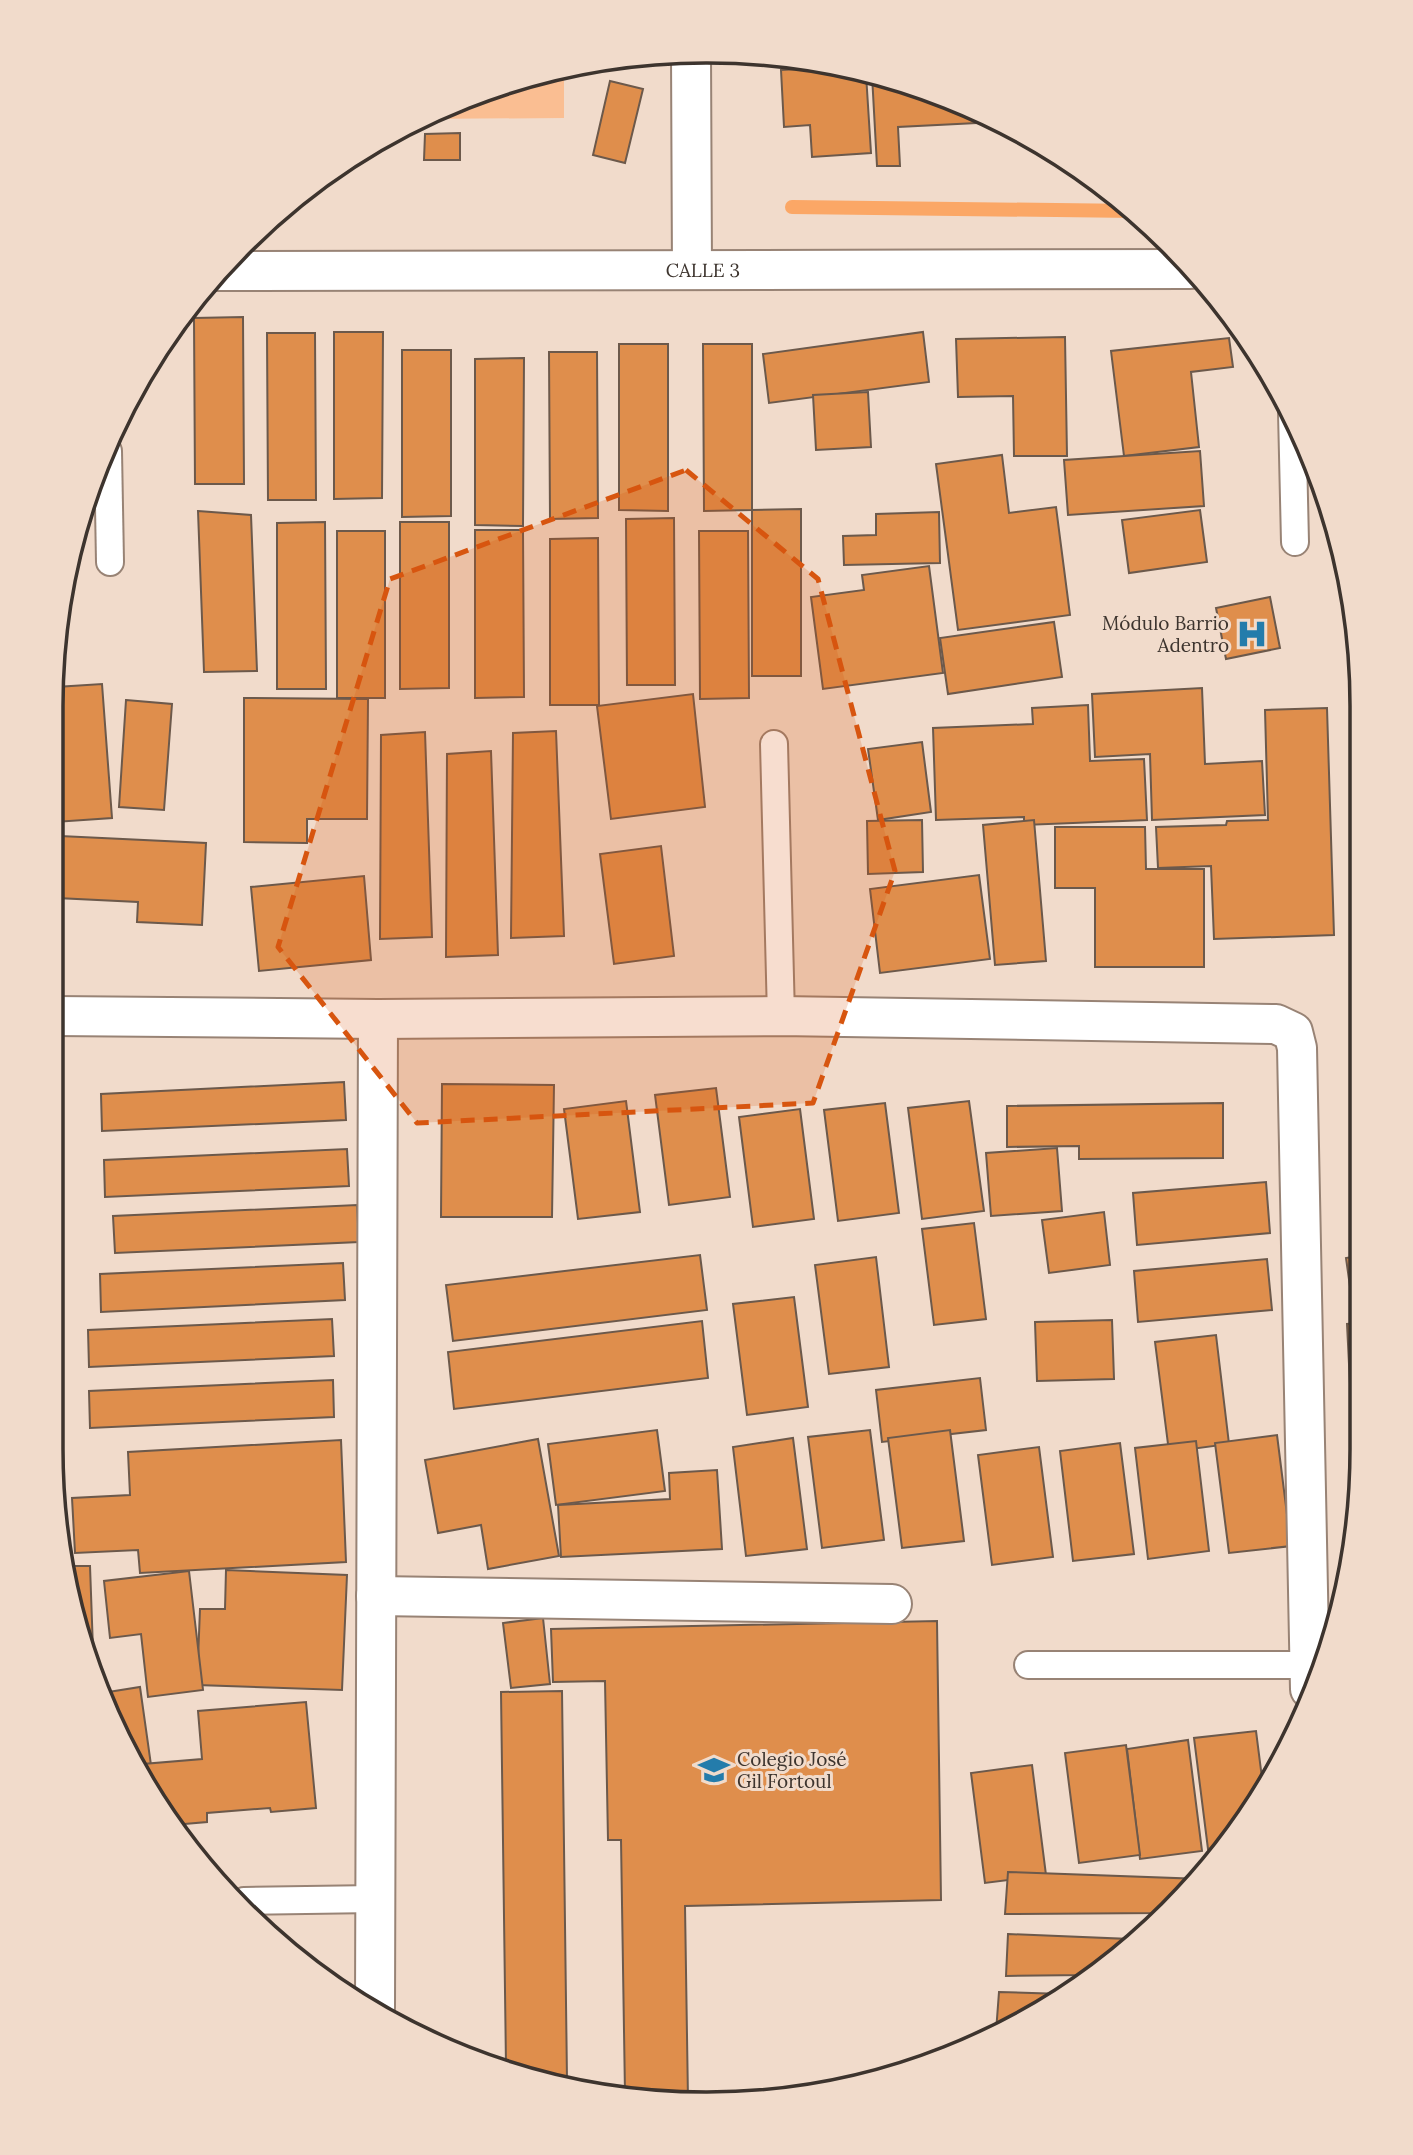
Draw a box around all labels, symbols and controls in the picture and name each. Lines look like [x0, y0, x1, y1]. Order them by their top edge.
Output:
street label: CALLE 3 [666, 258, 740, 282]
place label: Módulo Barrio Adentro [1102, 611, 1229, 657]
hospital icon: Módulo Barrio Adentro [1235, 617, 1269, 651]
place label: Colegio José Gil Fortoul [737, 1747, 846, 1793]
school or university icon: Colegio José Gil Fortoul [697, 1753, 731, 1787]

